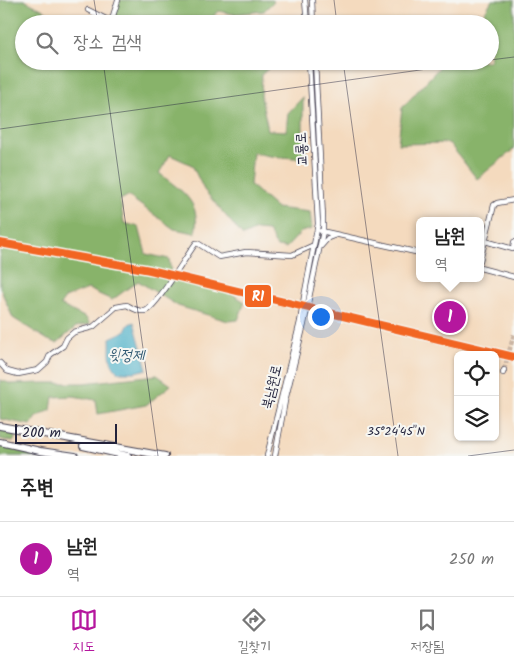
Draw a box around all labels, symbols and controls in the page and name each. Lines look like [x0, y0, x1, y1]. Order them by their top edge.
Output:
search box [15, 15, 499, 70]
text: 장소 검색 [73, 28, 142, 58]
icon: search [33, 29, 61, 57]
street label: 교룡로 [290, 132, 314, 166]
popup [416, 217, 484, 282]
text: 남원 [435, 222, 465, 252]
text: 역 [435, 252, 448, 277]
line badge: R1 [244, 284, 272, 308]
text: R1 [252, 286, 265, 308]
pin: 1 [434, 298, 466, 336]
your location [308, 304, 334, 330]
water label: 윗정제 [108, 344, 146, 368]
map controls [454, 351, 499, 441]
button: locate [454, 351, 499, 396]
street label: 북남원로 [256, 362, 288, 412]
button: layers [454, 396, 499, 441]
scale bar [15, 421, 118, 444]
text: 200 m [22, 422, 61, 444]
text: 35°24'45"N [367, 422, 425, 441]
text: 주변 [20, 472, 54, 505]
text: 남원 [67, 532, 98, 562]
text: 1 [34, 547, 38, 572]
text: 250 m [449, 547, 494, 572]
text: 역 [67, 562, 80, 587]
tab: 지도 [70, 606, 98, 658]
tab: 길찾기 [237, 606, 271, 658]
tab: 저장됨 [410, 606, 444, 658]

